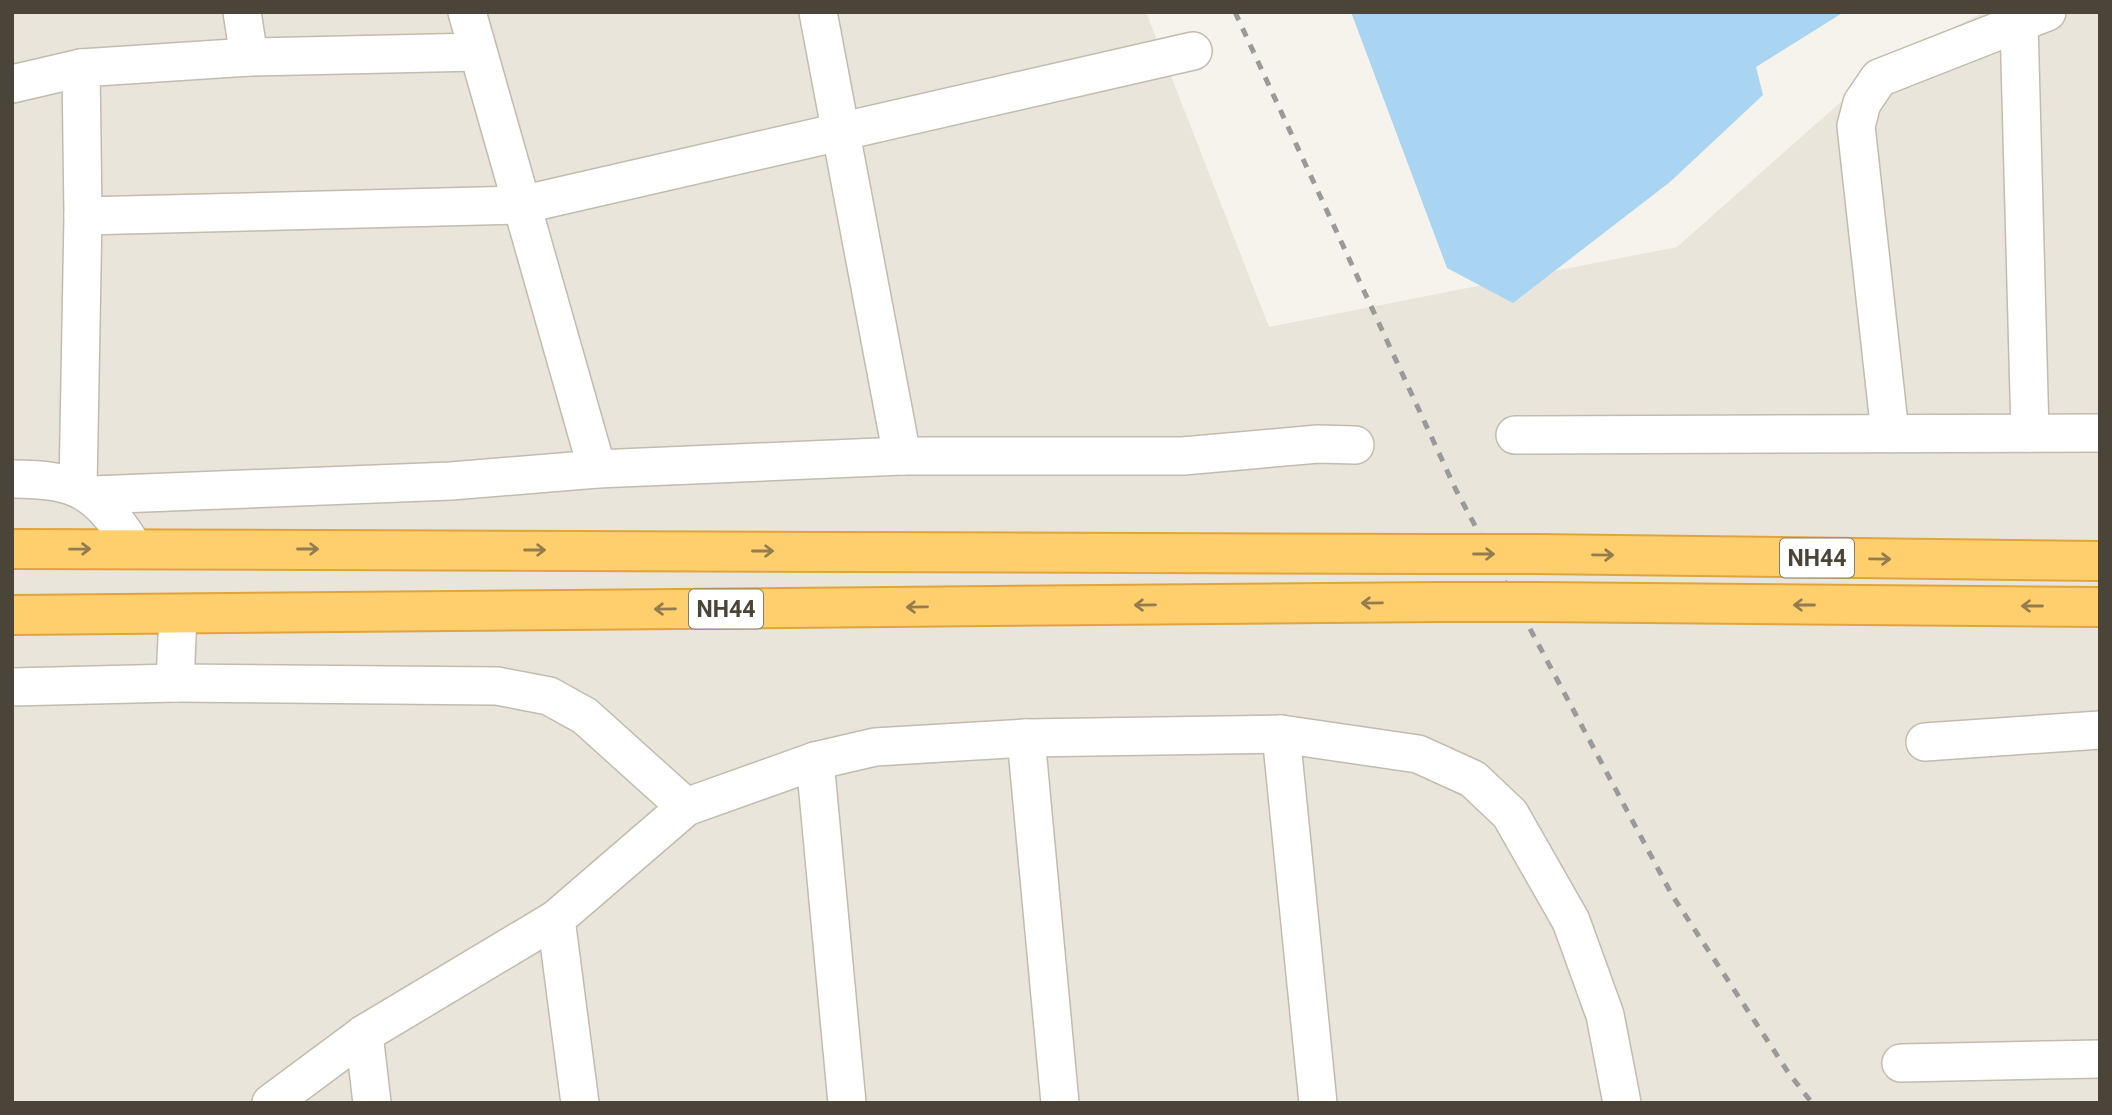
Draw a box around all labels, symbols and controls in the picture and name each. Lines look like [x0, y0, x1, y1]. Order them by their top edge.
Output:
road number: NH44 [1780, 538, 1854, 578]
one-way arrow [69, 542, 92, 556]
one-way arrow [296, 542, 319, 556]
one-way arrow [524, 543, 547, 557]
one-way arrow [751, 544, 774, 558]
one-way arrow [1472, 547, 1495, 561]
one-way arrow [1591, 548, 1614, 562]
one-way arrow [1868, 552, 1891, 566]
road number: NH44 [689, 590, 763, 628]
one-way arrow [1361, 596, 1384, 610]
one-way arrow [1134, 598, 1157, 612]
one-way arrow [1793, 598, 1816, 612]
one-way arrow [906, 600, 929, 614]
one-way arrow [2020, 600, 2043, 613]
one-way arrow [654, 603, 677, 616]

